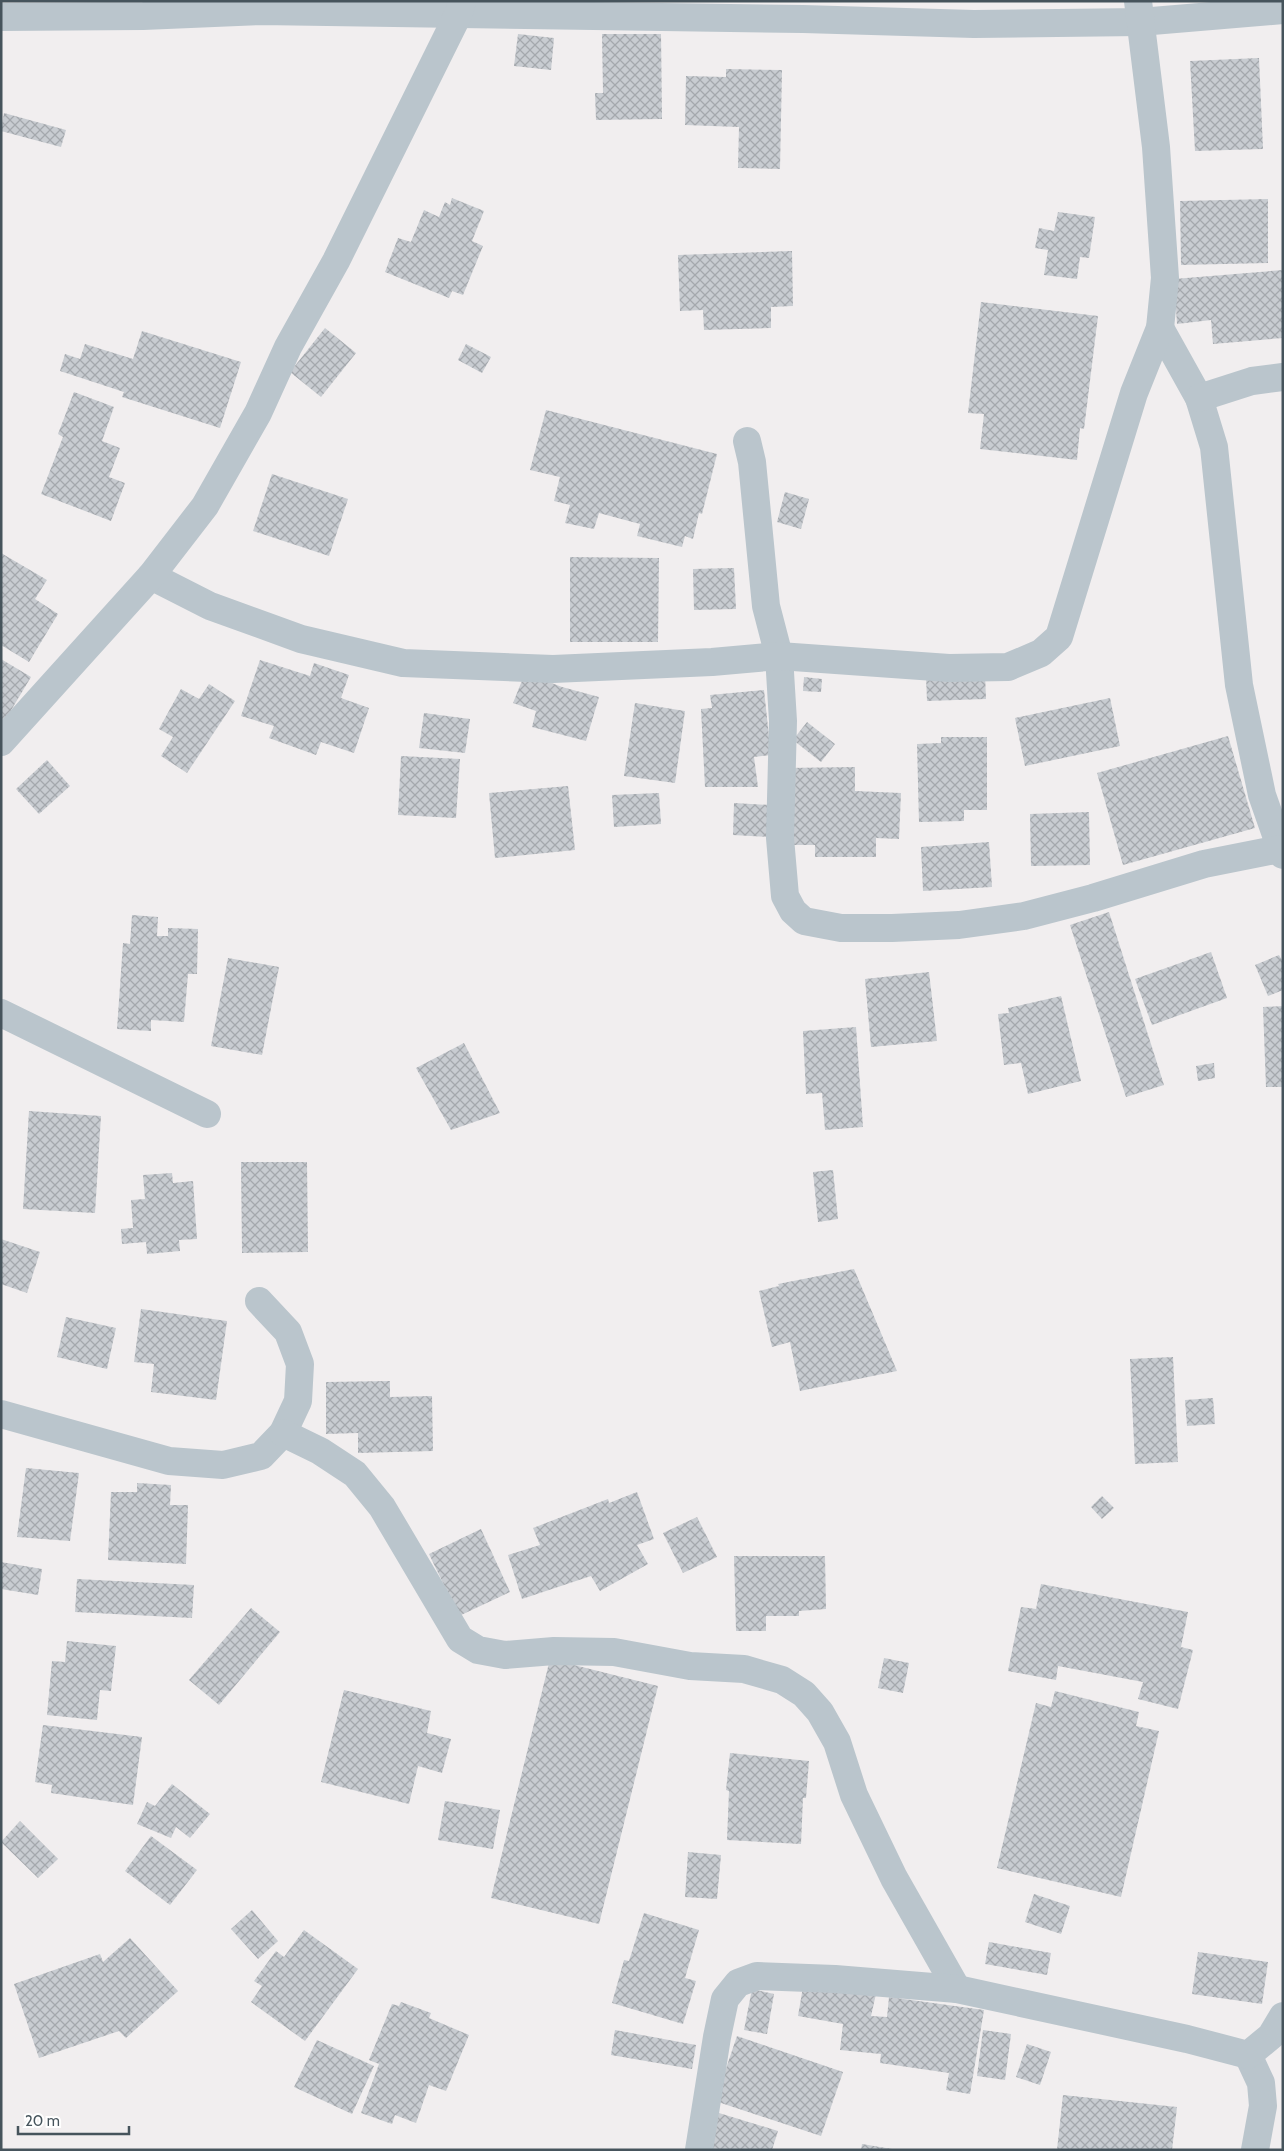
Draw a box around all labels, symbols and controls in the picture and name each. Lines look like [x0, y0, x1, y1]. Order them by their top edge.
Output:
scale bar [18, 2104, 129, 2136]
text: 20 m [25, 2112, 60, 2130]

